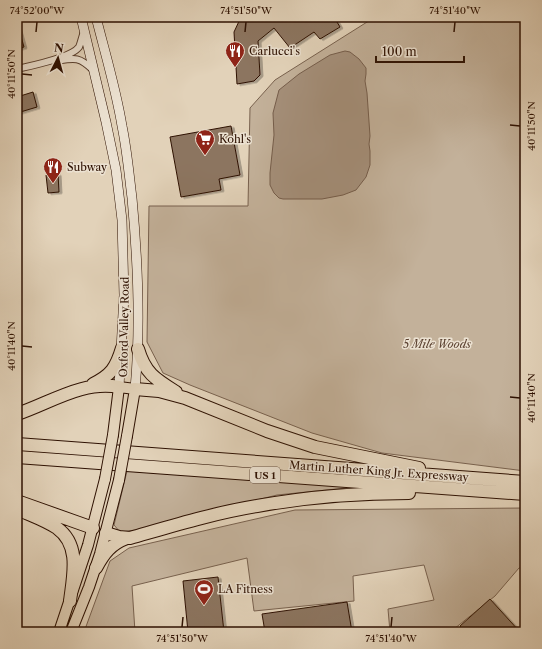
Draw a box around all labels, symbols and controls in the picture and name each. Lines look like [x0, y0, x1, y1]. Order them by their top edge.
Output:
text: 74°52'00"W [10, 4, 65, 17]
text: 74°51'50"W [220, 4, 273, 17]
text: 74°51'40"W [429, 4, 482, 17]
north arrow [38, 38, 78, 78]
scale bar [376, 38, 464, 64]
restaurant icon: Carlucci's [224, 40, 246, 68]
text: N [54, 41, 65, 56]
place label: Carlucci's [249, 44, 300, 58]
text: 100 m [382, 44, 417, 59]
text: 40°11'50"N [5, 49, 18, 99]
text: 40°11'50"N [525, 101, 538, 151]
supermarket icon: Kohl's [194, 128, 216, 156]
place label: Kohl's [219, 132, 251, 146]
restaurant icon: Subway [42, 156, 64, 184]
place label: Subway [67, 160, 108, 174]
street label: Oxford Valley Road [116, 276, 132, 378]
text: 40°11'40"N [5, 321, 18, 371]
park label: 5 Mile Woods [403, 337, 471, 351]
text: 40°11'40"N [525, 373, 538, 423]
street label: Martin Luther King Jr. Expressway [289, 458, 470, 484]
road number: US 1 [250, 467, 280, 483]
sports icon: LA Fitness [193, 578, 215, 606]
place label: LA Fitness [218, 582, 273, 596]
text: 74°51'50"W [156, 632, 209, 645]
text: 74°51'40"W [365, 632, 418, 645]

